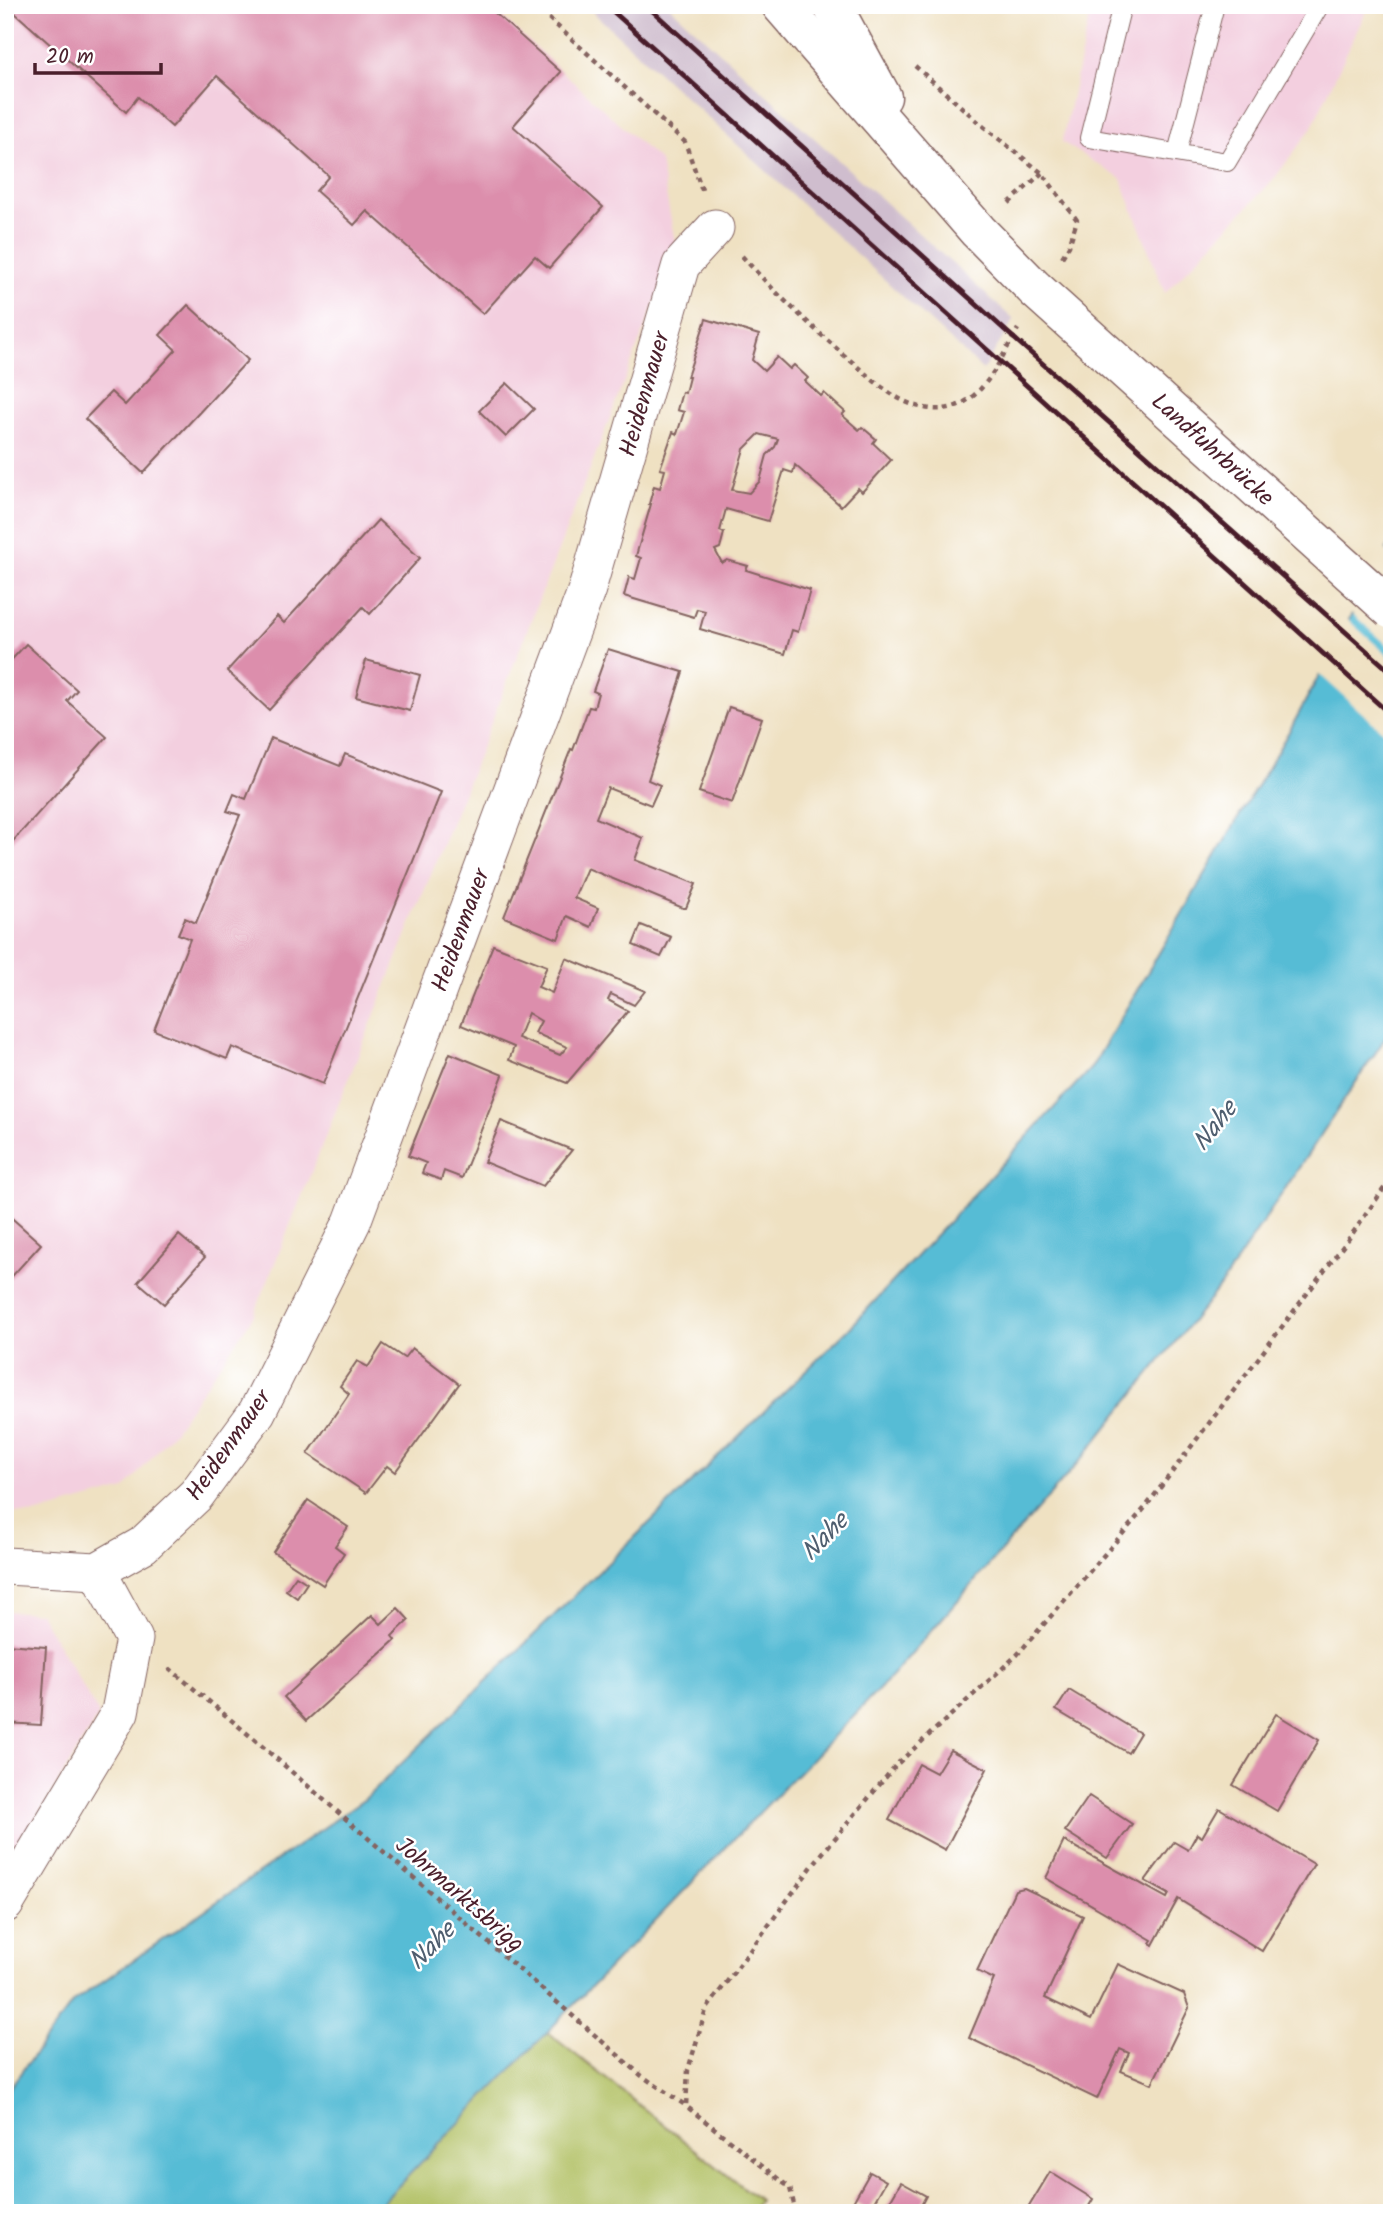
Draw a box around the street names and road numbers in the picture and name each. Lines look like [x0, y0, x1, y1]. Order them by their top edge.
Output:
street label: Heidenmauer [609, 325, 683, 462]
street label: Landfuhrbrücke [1141, 384, 1283, 517]
street label: Heidenmauer [421, 861, 502, 998]
street label: Heidenmauer [176, 1380, 283, 1510]
street label: Johrmarktsbrigg [385, 1828, 533, 1963]

